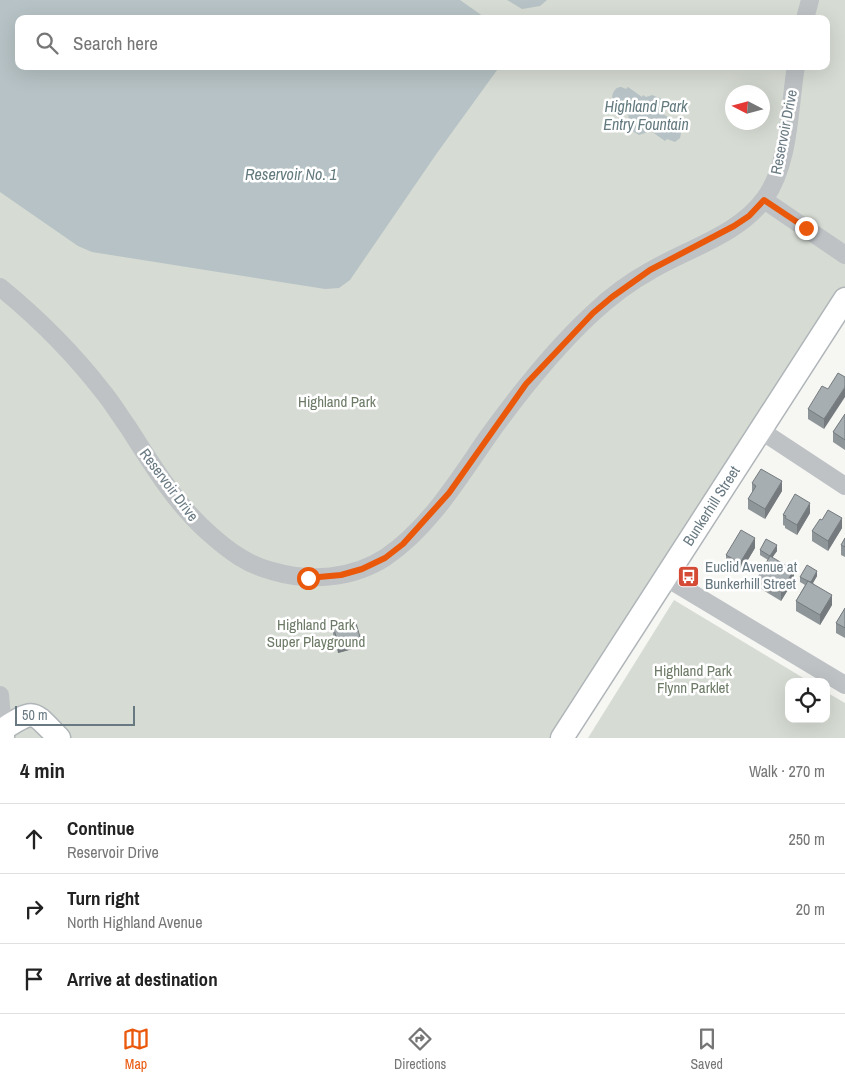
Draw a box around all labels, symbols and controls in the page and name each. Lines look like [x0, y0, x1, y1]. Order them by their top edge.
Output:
search box [15, 15, 830, 70]
icon: search [33, 29, 61, 57]
text: Search here [73, 30, 158, 56]
north arrow [725, 85, 770, 130]
street label: Reservoir Drive [765, 87, 802, 176]
water label: Highland Park Entry Fountain [603, 95, 689, 135]
water label: Reservoir No. 1 [245, 163, 337, 185]
route end [795, 217, 818, 240]
park label: Highland Park [298, 391, 377, 412]
street label: Reservoir Drive [135, 444, 204, 526]
street label: Bunkerhill Street [678, 461, 745, 550]
place label: Euclid Avenue at Bunkerhill Street [705, 556, 798, 594]
bus stop icon: Euclid Avenue at Bunkerhill Street [677, 564, 701, 588]
route start [297, 567, 320, 590]
park label: Highland Park Super Playground [267, 614, 365, 652]
park label: Highland Park Flynn Parklet [654, 660, 733, 698]
map controls [785, 678, 830, 723]
button: locate [785, 678, 830, 723]
scale bar [15, 703, 135, 726]
text: 50 m [22, 706, 48, 724]
text: 4 min [20, 756, 65, 785]
text: Walk · 270 m [749, 760, 825, 782]
text: Continue [67, 815, 135, 841]
icon: ahead [20, 825, 48, 853]
text: 250 m [789, 828, 825, 850]
text: Reservoir Drive [67, 841, 159, 863]
text: Turn right [67, 885, 139, 911]
icon: right [20, 895, 48, 923]
text: 20 m [796, 898, 825, 920]
text: North Highland Avenue [67, 911, 202, 933]
icon: arrive [20, 965, 48, 993]
text: Arrive at destination [67, 966, 218, 992]
tab: Map [122, 1025, 150, 1073]
tab: Directions [394, 1025, 446, 1073]
tab: Saved [690, 1025, 723, 1073]

